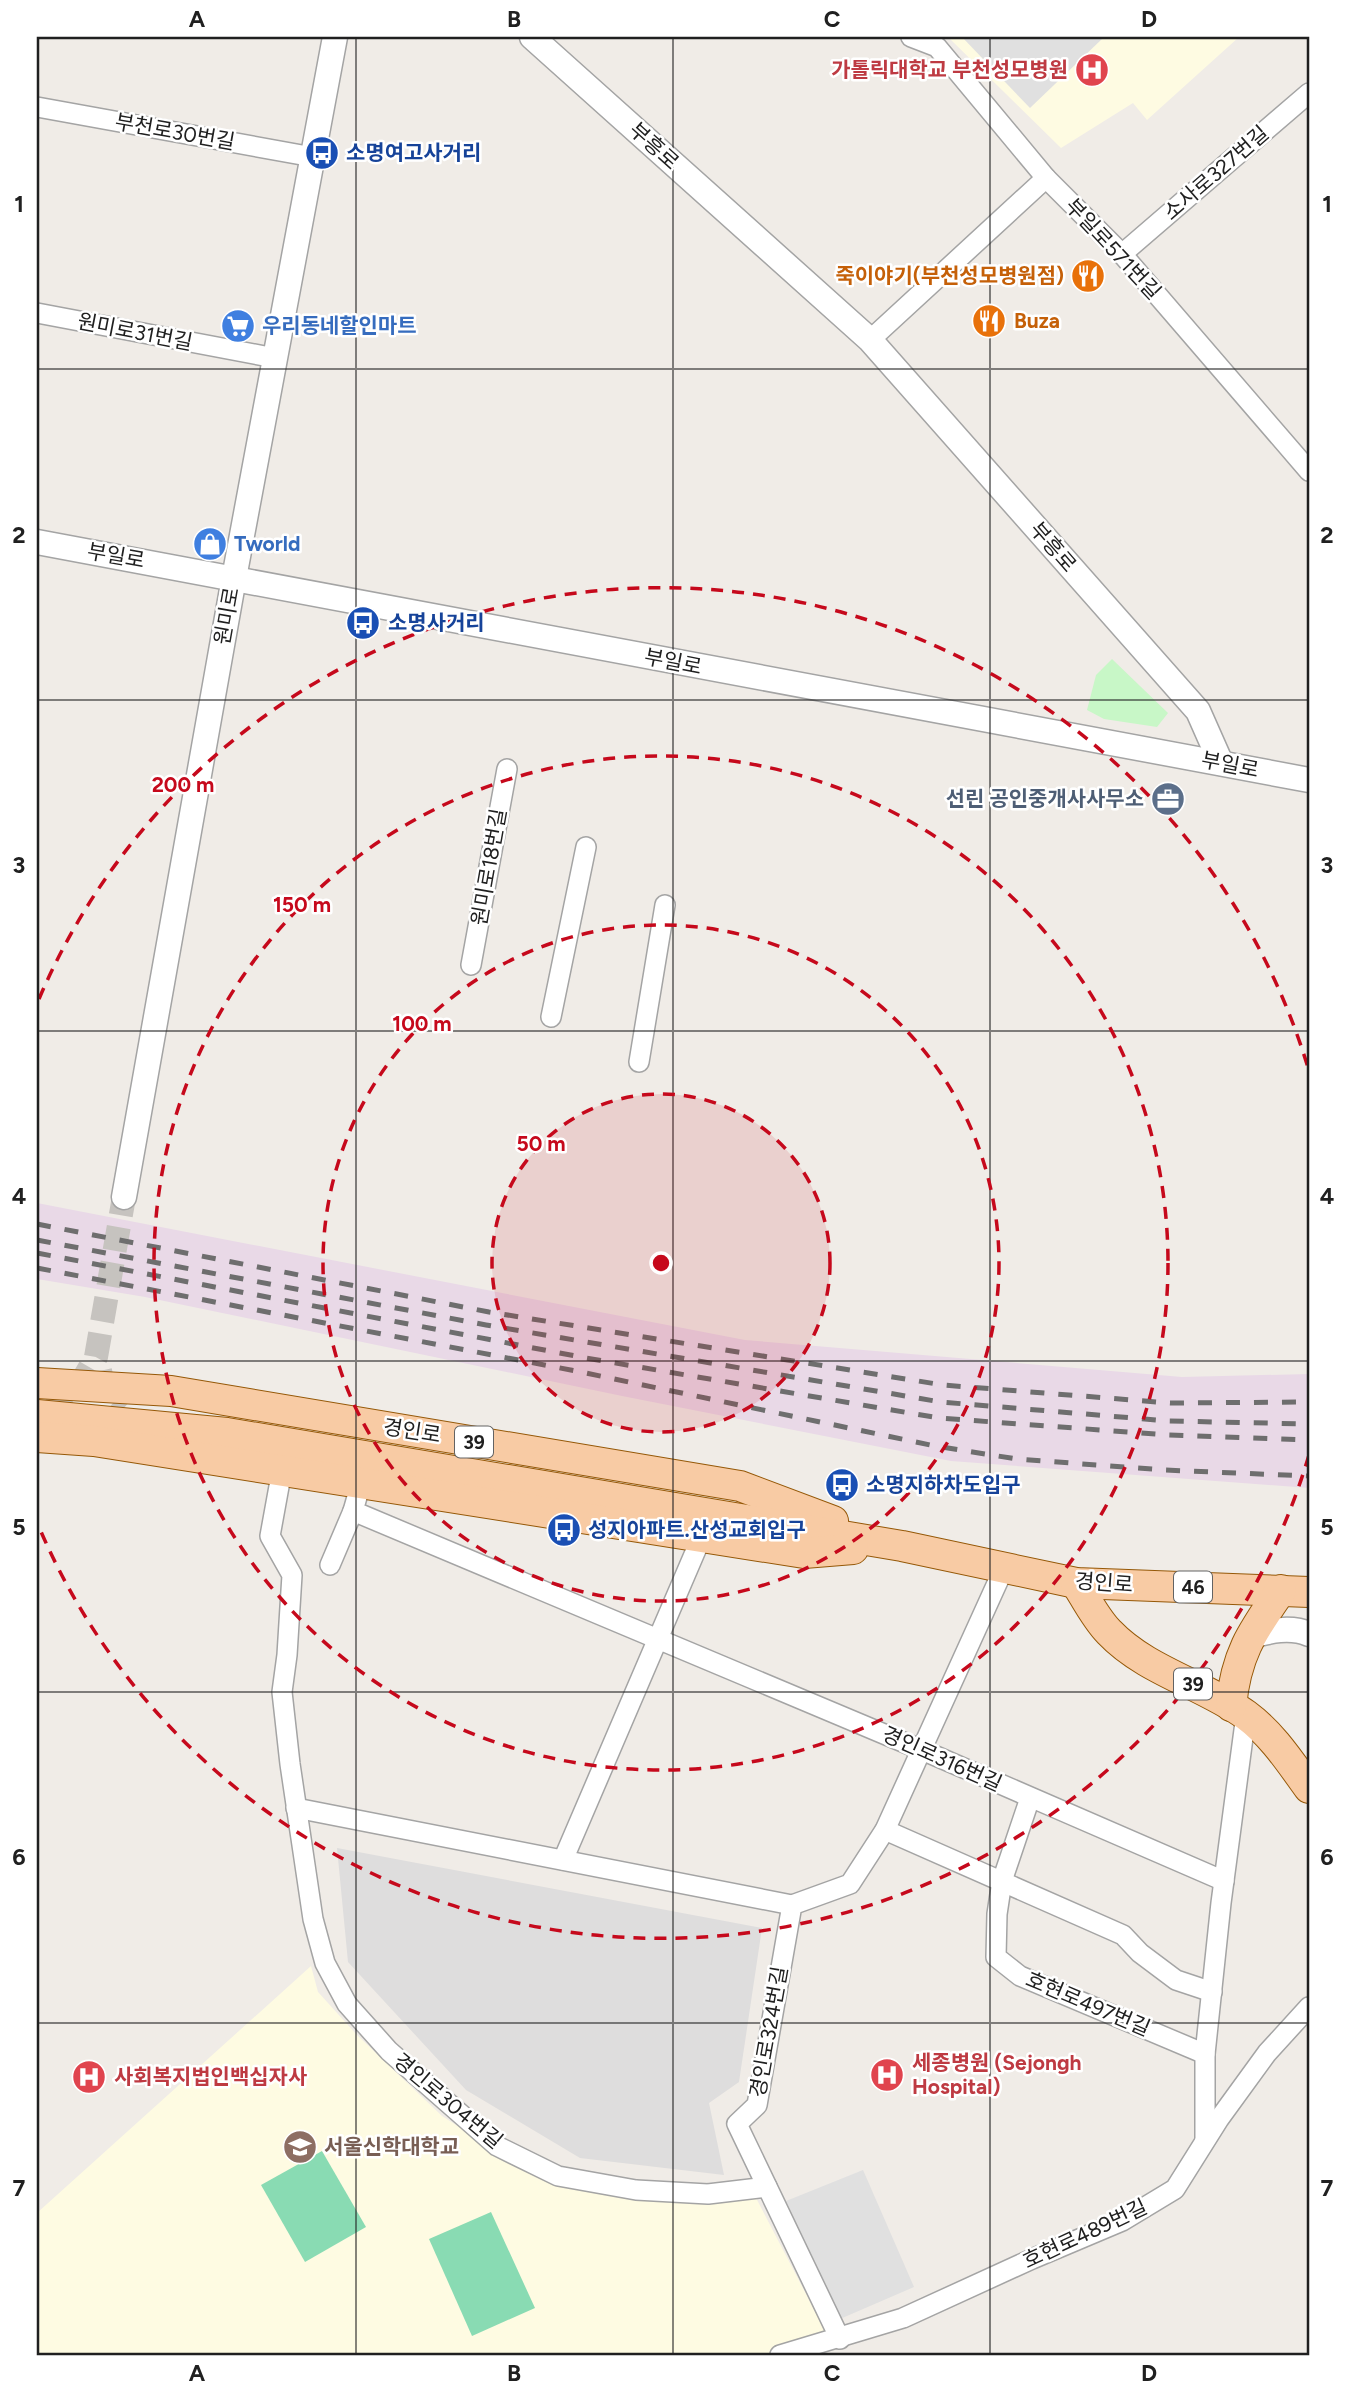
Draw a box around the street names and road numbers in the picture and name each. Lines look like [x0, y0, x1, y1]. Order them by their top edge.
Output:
street label: 부천로30번길 [113, 109, 237, 154]
street label: 부흥로 [624, 117, 684, 174]
street label: 소사로327번길 [1158, 120, 1273, 225]
street label: 부일로571번길 [1060, 193, 1166, 304]
street label: 원미로31번길 [75, 308, 195, 355]
street label: 부흥로 [1025, 517, 1082, 577]
street label: 부일로 [85, 538, 147, 573]
street label: 원미로 [209, 585, 244, 647]
street label: 부일로 [642, 644, 704, 679]
street label: 부일로 [1199, 747, 1261, 782]
street label: 원미로18번길 [466, 807, 511, 927]
street label: 경인로 [381, 1414, 443, 1447]
road number: 39 [455, 1426, 493, 1458]
street label: 경인로 [1074, 1568, 1134, 1597]
road number: 46 [1174, 1572, 1212, 1602]
road number: 39 [1174, 1668, 1212, 1700]
street label: 경인로316번길 [878, 1721, 1006, 1796]
street label: 경인로324번길 [745, 1964, 792, 2099]
street label: 호현로497번길 [1022, 1966, 1154, 2041]
street label: 경인로304번길 [389, 2048, 508, 2153]
street label: 호현로489번길 [1019, 2194, 1151, 2273]

